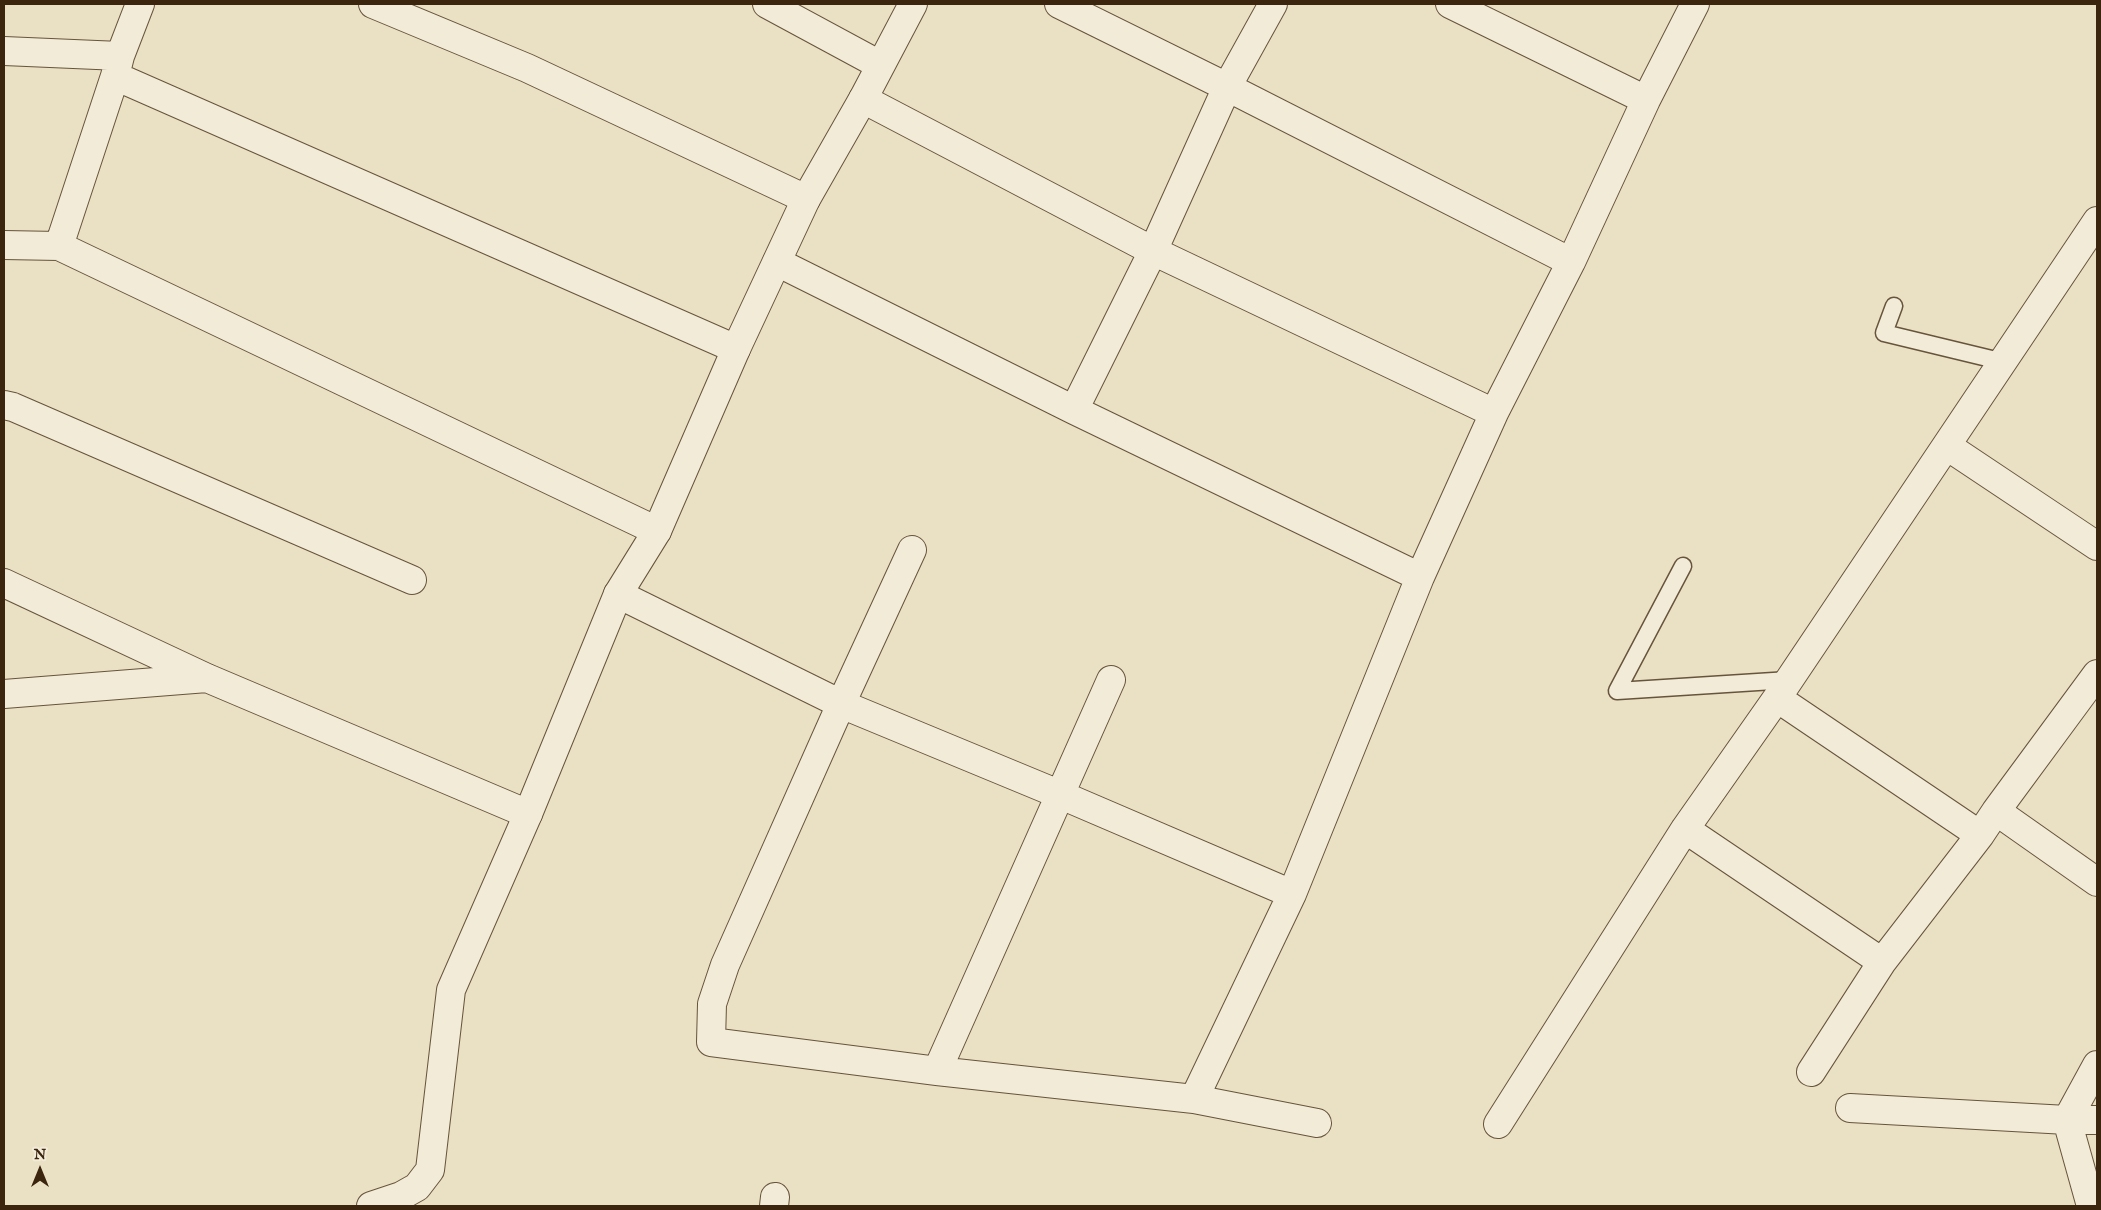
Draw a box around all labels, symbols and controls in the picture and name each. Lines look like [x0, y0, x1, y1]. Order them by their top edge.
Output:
north arrow [15, 1145, 65, 1195]
text: N [34, 1146, 46, 1164]

